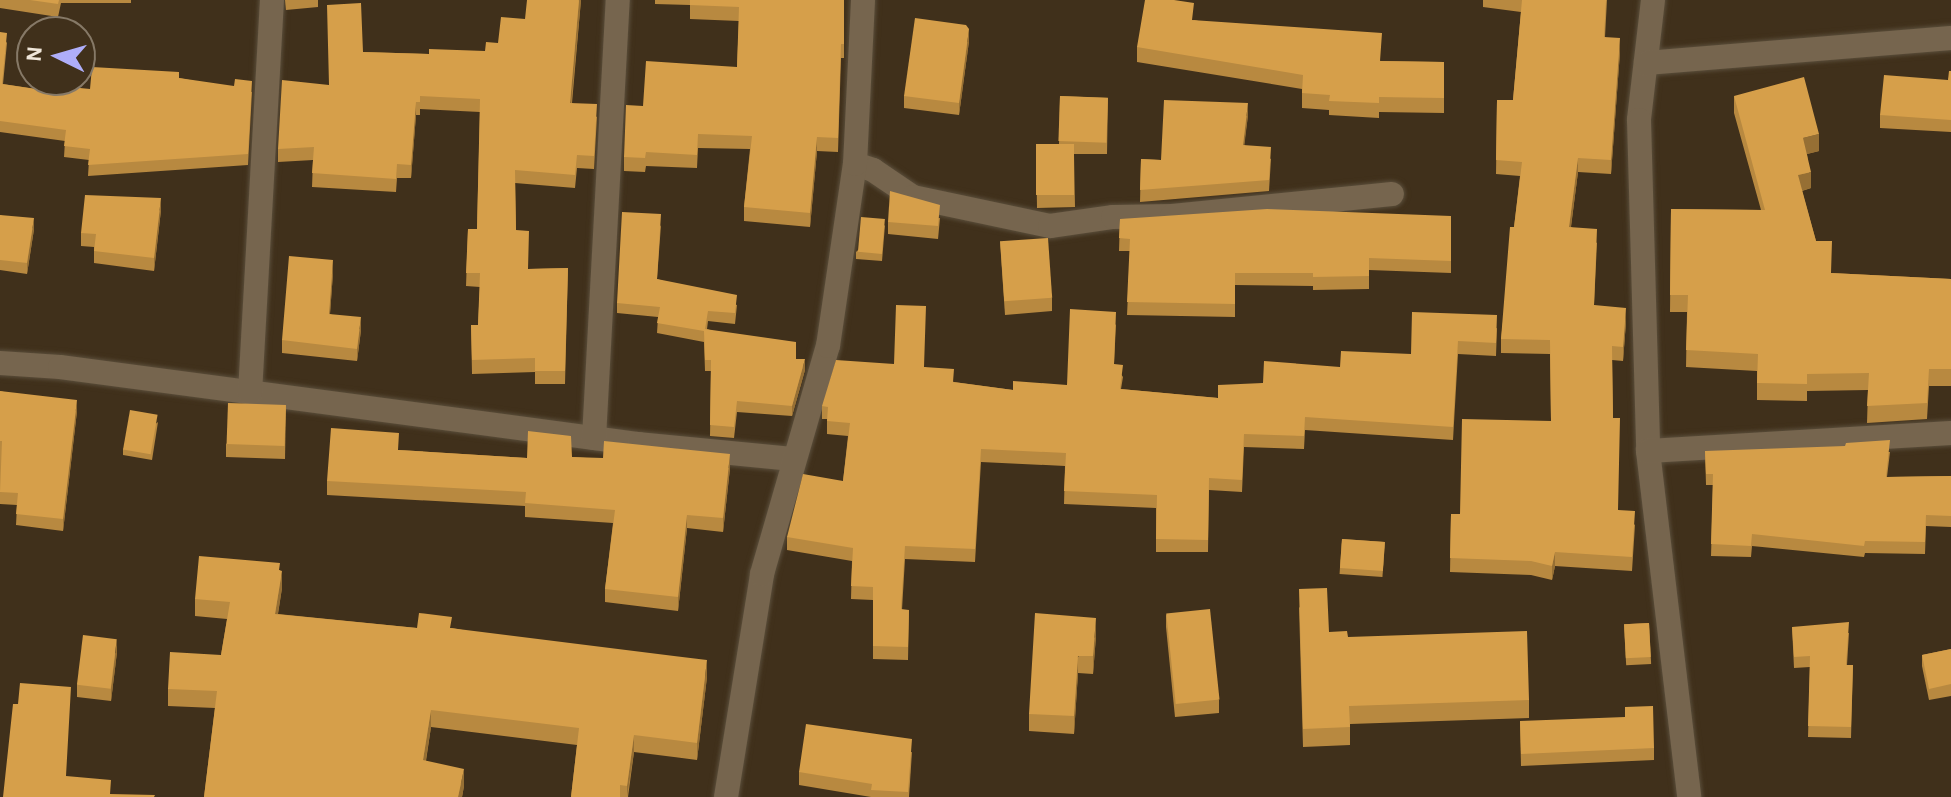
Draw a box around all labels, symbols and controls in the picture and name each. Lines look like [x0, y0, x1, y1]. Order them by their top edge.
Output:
north arrow [16, 16, 96, 96]
text: N [22, 46, 46, 63]

